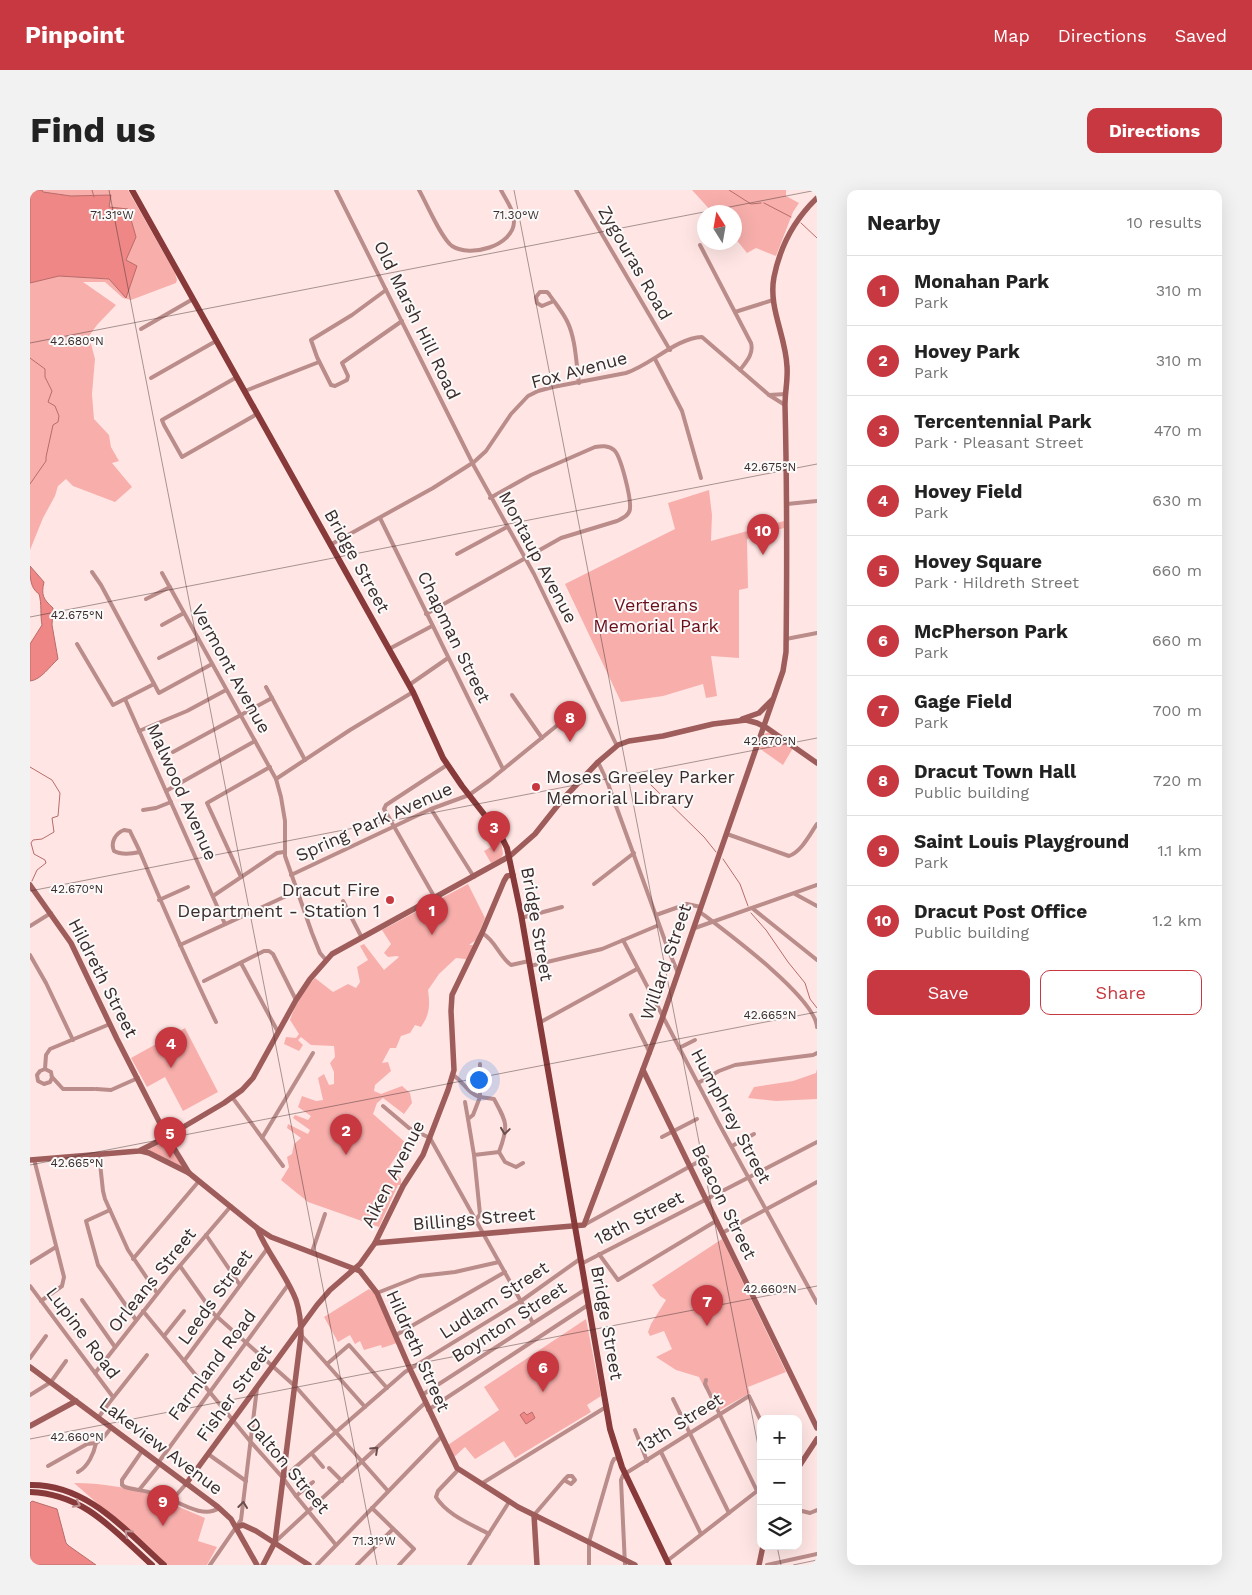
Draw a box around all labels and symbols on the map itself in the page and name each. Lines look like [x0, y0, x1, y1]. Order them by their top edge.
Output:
street label: Zygouras Road [594, 202, 677, 323]
north arrow [697, 205, 742, 250]
text: 71.31°W [90, 208, 134, 222]
text: 71.30°W [493, 208, 540, 222]
street label: Old Marsh Hill Road [370, 237, 465, 403]
text: 42.680°N [50, 334, 104, 348]
street label: Fox Avenue [528, 347, 629, 392]
text: 42.675°N [744, 460, 796, 474]
street label: Montaup Avenue [495, 487, 582, 626]
street label: Bridge Street [320, 505, 395, 617]
pin: 10 [747, 514, 779, 555]
street label: Chapman Street [414, 568, 496, 706]
park label: Verterans Memorial Park [593, 594, 719, 636]
street label: Vermont Avenue [187, 601, 276, 737]
text: 42.675°N [51, 608, 103, 622]
pin: 8 [554, 701, 586, 742]
street label: Malwood Avenue [143, 720, 222, 863]
text: 42.670°N [744, 734, 796, 748]
place label: Moses Greeley Parker Memorial Library [546, 766, 735, 808]
street label: Spring Park Avenue [292, 778, 455, 866]
marker: Moses Greeley Parker Memorial Library [530, 781, 542, 793]
pin: 3 [478, 811, 510, 852]
street label: Bridge Street [517, 865, 558, 983]
place label: Dracut Fire Department - Station 1 [177, 879, 380, 921]
text: 42.670°N [51, 882, 103, 896]
marker: Dracut Fire Department - Station 1 [384, 894, 396, 906]
pin: 1 [416, 894, 448, 935]
street label: Willard Street [636, 900, 695, 1023]
street label: Hildreth Street [64, 915, 143, 1041]
text: 42.665°N [743, 1008, 797, 1022]
pin: 4 [155, 1027, 187, 1068]
street label: Humphrey Street [687, 1045, 776, 1187]
your location [466, 1067, 492, 1093]
pin: 2 [330, 1114, 362, 1155]
pin: 5 [154, 1117, 186, 1158]
street label: Aiken Avenue [357, 1117, 429, 1231]
one-way arrow [500, 1127, 511, 1135]
street label: Beacon Street [688, 1141, 761, 1263]
text: 42.665°N [50, 1156, 104, 1170]
street label: 18th Street [591, 1186, 687, 1249]
street label: Billings Street [412, 1203, 537, 1234]
street label: Orleans Street [103, 1223, 200, 1336]
street label: Leeds Street [173, 1245, 256, 1348]
street label: Ludlam Street [435, 1256, 553, 1343]
street label: Bridge Street [587, 1264, 628, 1382]
street label: Boynton Street [447, 1276, 570, 1366]
text: 42.660°N [743, 1282, 797, 1296]
street label: Lupine Road [42, 1283, 125, 1383]
pin: 7 [691, 1285, 723, 1326]
street label: Hildreth Street [382, 1287, 455, 1415]
street label: Farmland Road [163, 1305, 260, 1424]
street label: Fisher Street [192, 1340, 276, 1445]
pin: 6 [527, 1351, 559, 1392]
street label: 13th Street [633, 1388, 727, 1457]
street label: Lakeview Avenue [95, 1392, 227, 1499]
street label: Dalton Street [242, 1414, 335, 1518]
text: 42.660°N [50, 1430, 104, 1444]
one-way arrow [370, 1447, 379, 1456]
pin: 9 [147, 1485, 179, 1526]
one-way arrow [72, 1498, 81, 1508]
one-way arrow [237, 1500, 248, 1508]
one-way arrow [124, 1529, 133, 1538]
text: 71.31°W [352, 1534, 396, 1548]

